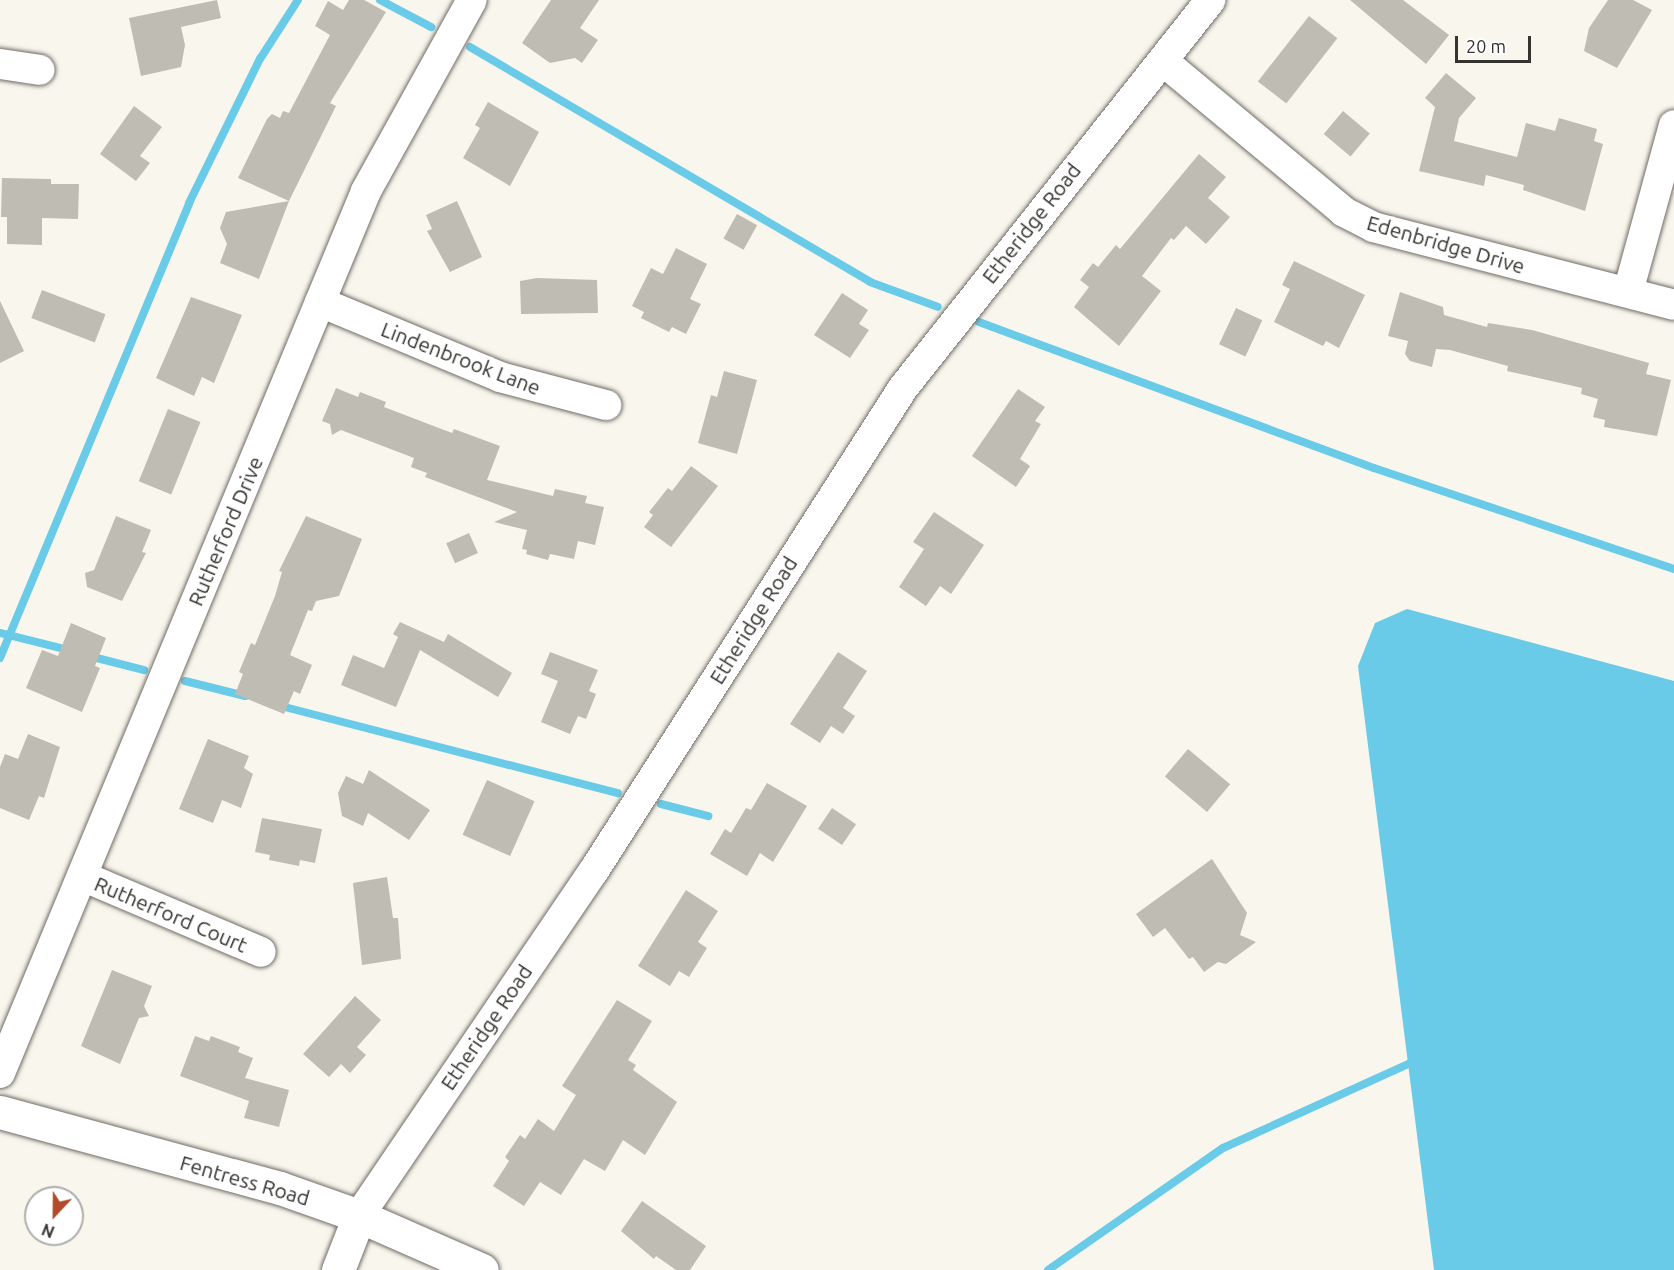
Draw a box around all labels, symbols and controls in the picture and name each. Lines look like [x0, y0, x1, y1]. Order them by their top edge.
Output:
scale bar [1458, 24, 1534, 62]
text: 20 m [1466, 36, 1506, 56]
street label: Etheridge Road [976, 158, 1086, 288]
street label: Edenbridge Drive [1364, 209, 1528, 279]
street label: Lindenbrook Lane [378, 316, 544, 400]
street label: Rutherford Drive [182, 453, 268, 609]
street label: Etheridge Road [704, 551, 802, 689]
street label: Rutherford Court [91, 870, 251, 958]
street label: Etheridge Road [435, 959, 537, 1095]
street label: Fentress Road [177, 1149, 313, 1211]
north arrow [24, 1186, 84, 1246]
text: N [39, 1220, 57, 1241]

